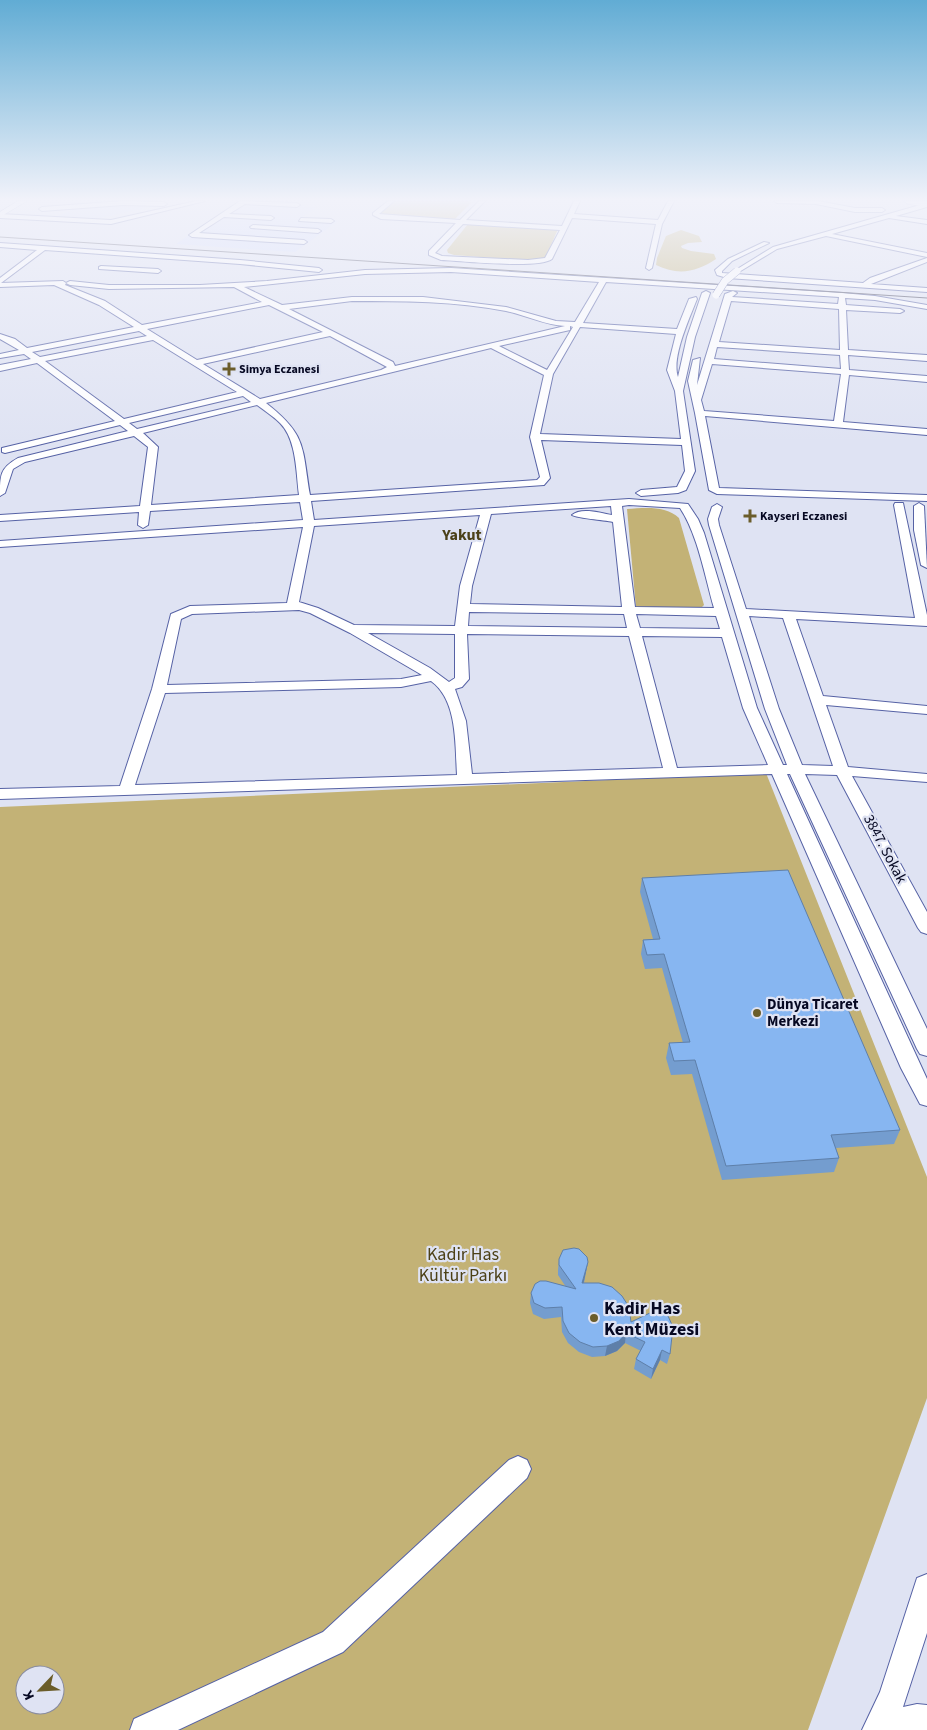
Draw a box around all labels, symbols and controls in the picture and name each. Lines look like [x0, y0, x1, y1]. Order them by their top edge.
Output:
place label: Simya Eczanesi [239, 361, 319, 378]
marker: Simya Eczanesi [223, 363, 235, 375]
place label: Kayseri Eczanesi [760, 508, 847, 525]
marker: Kayseri Eczanesi [744, 510, 756, 522]
district label: Yakut [441, 524, 482, 546]
street label: 3847. Sokak [858, 811, 912, 888]
place label: Dünya Ticaret Merkezi [767, 994, 859, 1032]
marker: Dünya Ticaret Merkezi [751, 1007, 763, 1019]
park label: Kadir Has Kültür Parkı [419, 1242, 507, 1288]
place label: Kadir Has Kent Müzesi [604, 1296, 699, 1342]
marker: Kadir Has Kent Müzesi [588, 1312, 600, 1324]
north arrow [15, 1665, 65, 1715]
text: K [18, 1687, 40, 1703]

